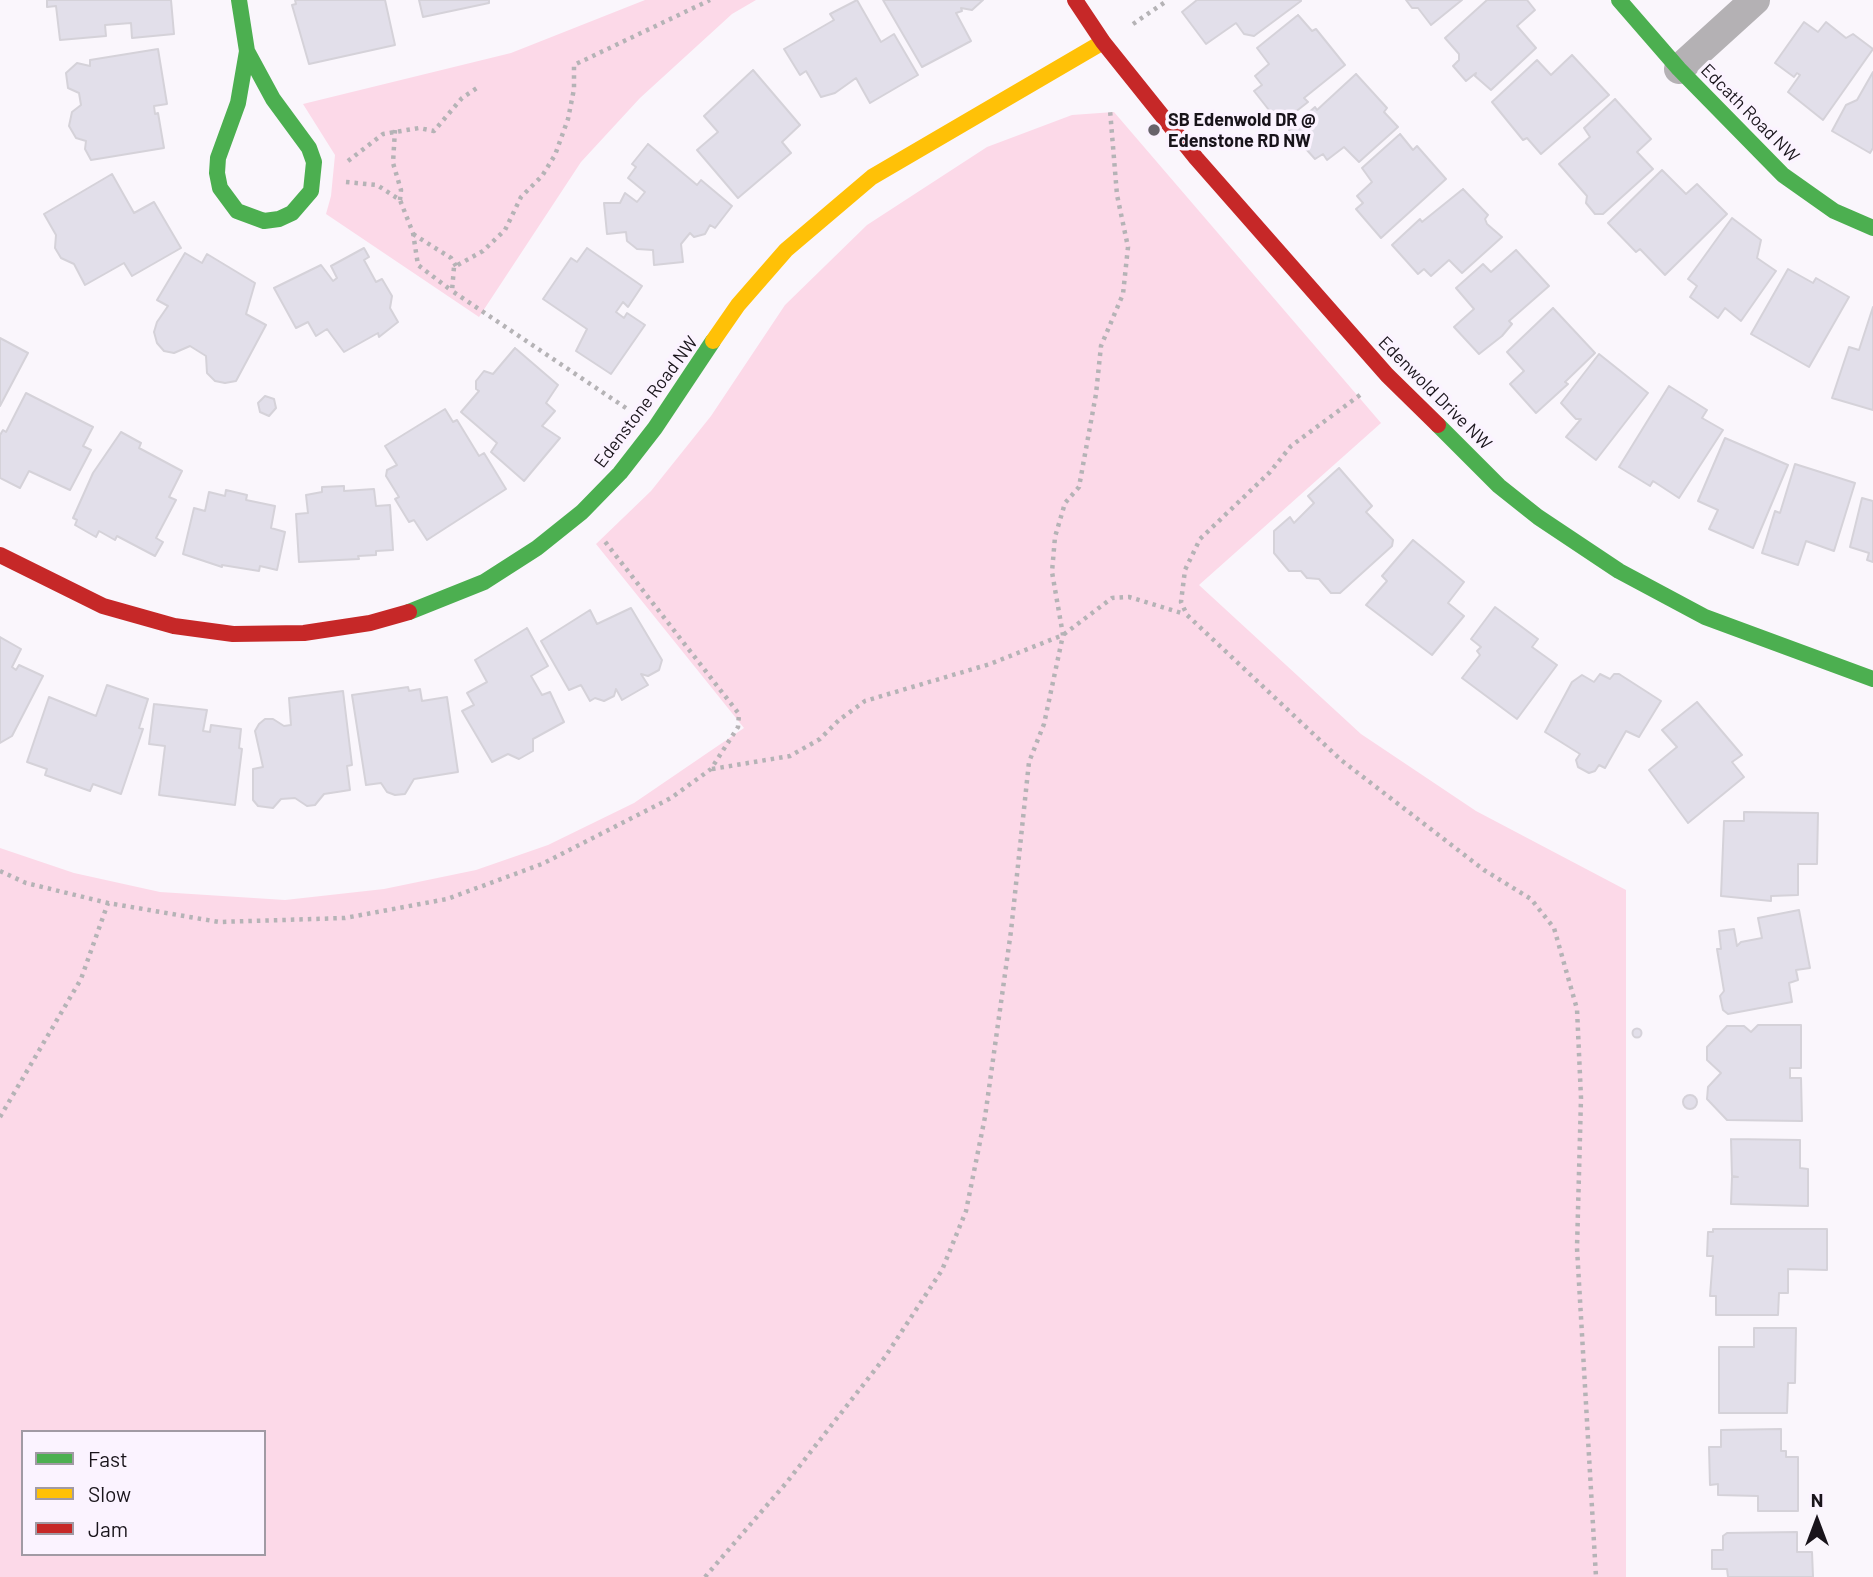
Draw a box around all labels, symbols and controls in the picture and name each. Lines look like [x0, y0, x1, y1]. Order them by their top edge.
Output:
street label: Edcath Road NW [1696, 59, 1804, 167]
place label: SB Edenwold DR @ Edenstone RD NW [1168, 109, 1316, 152]
marker: SB Edenwold DR @ Edenstone RD NW [1146, 122, 1162, 138]
street label: Edenstone Road NW [590, 332, 702, 472]
street label: Edenwold Drive NW [1374, 332, 1496, 454]
legend [21, 1430, 266, 1556]
text: Fast [88, 1446, 128, 1471]
text: Slow [88, 1481, 131, 1506]
north arrow [1782, 1486, 1852, 1556]
text: N [1811, 1488, 1823, 1511]
text: Jam [88, 1516, 128, 1541]

